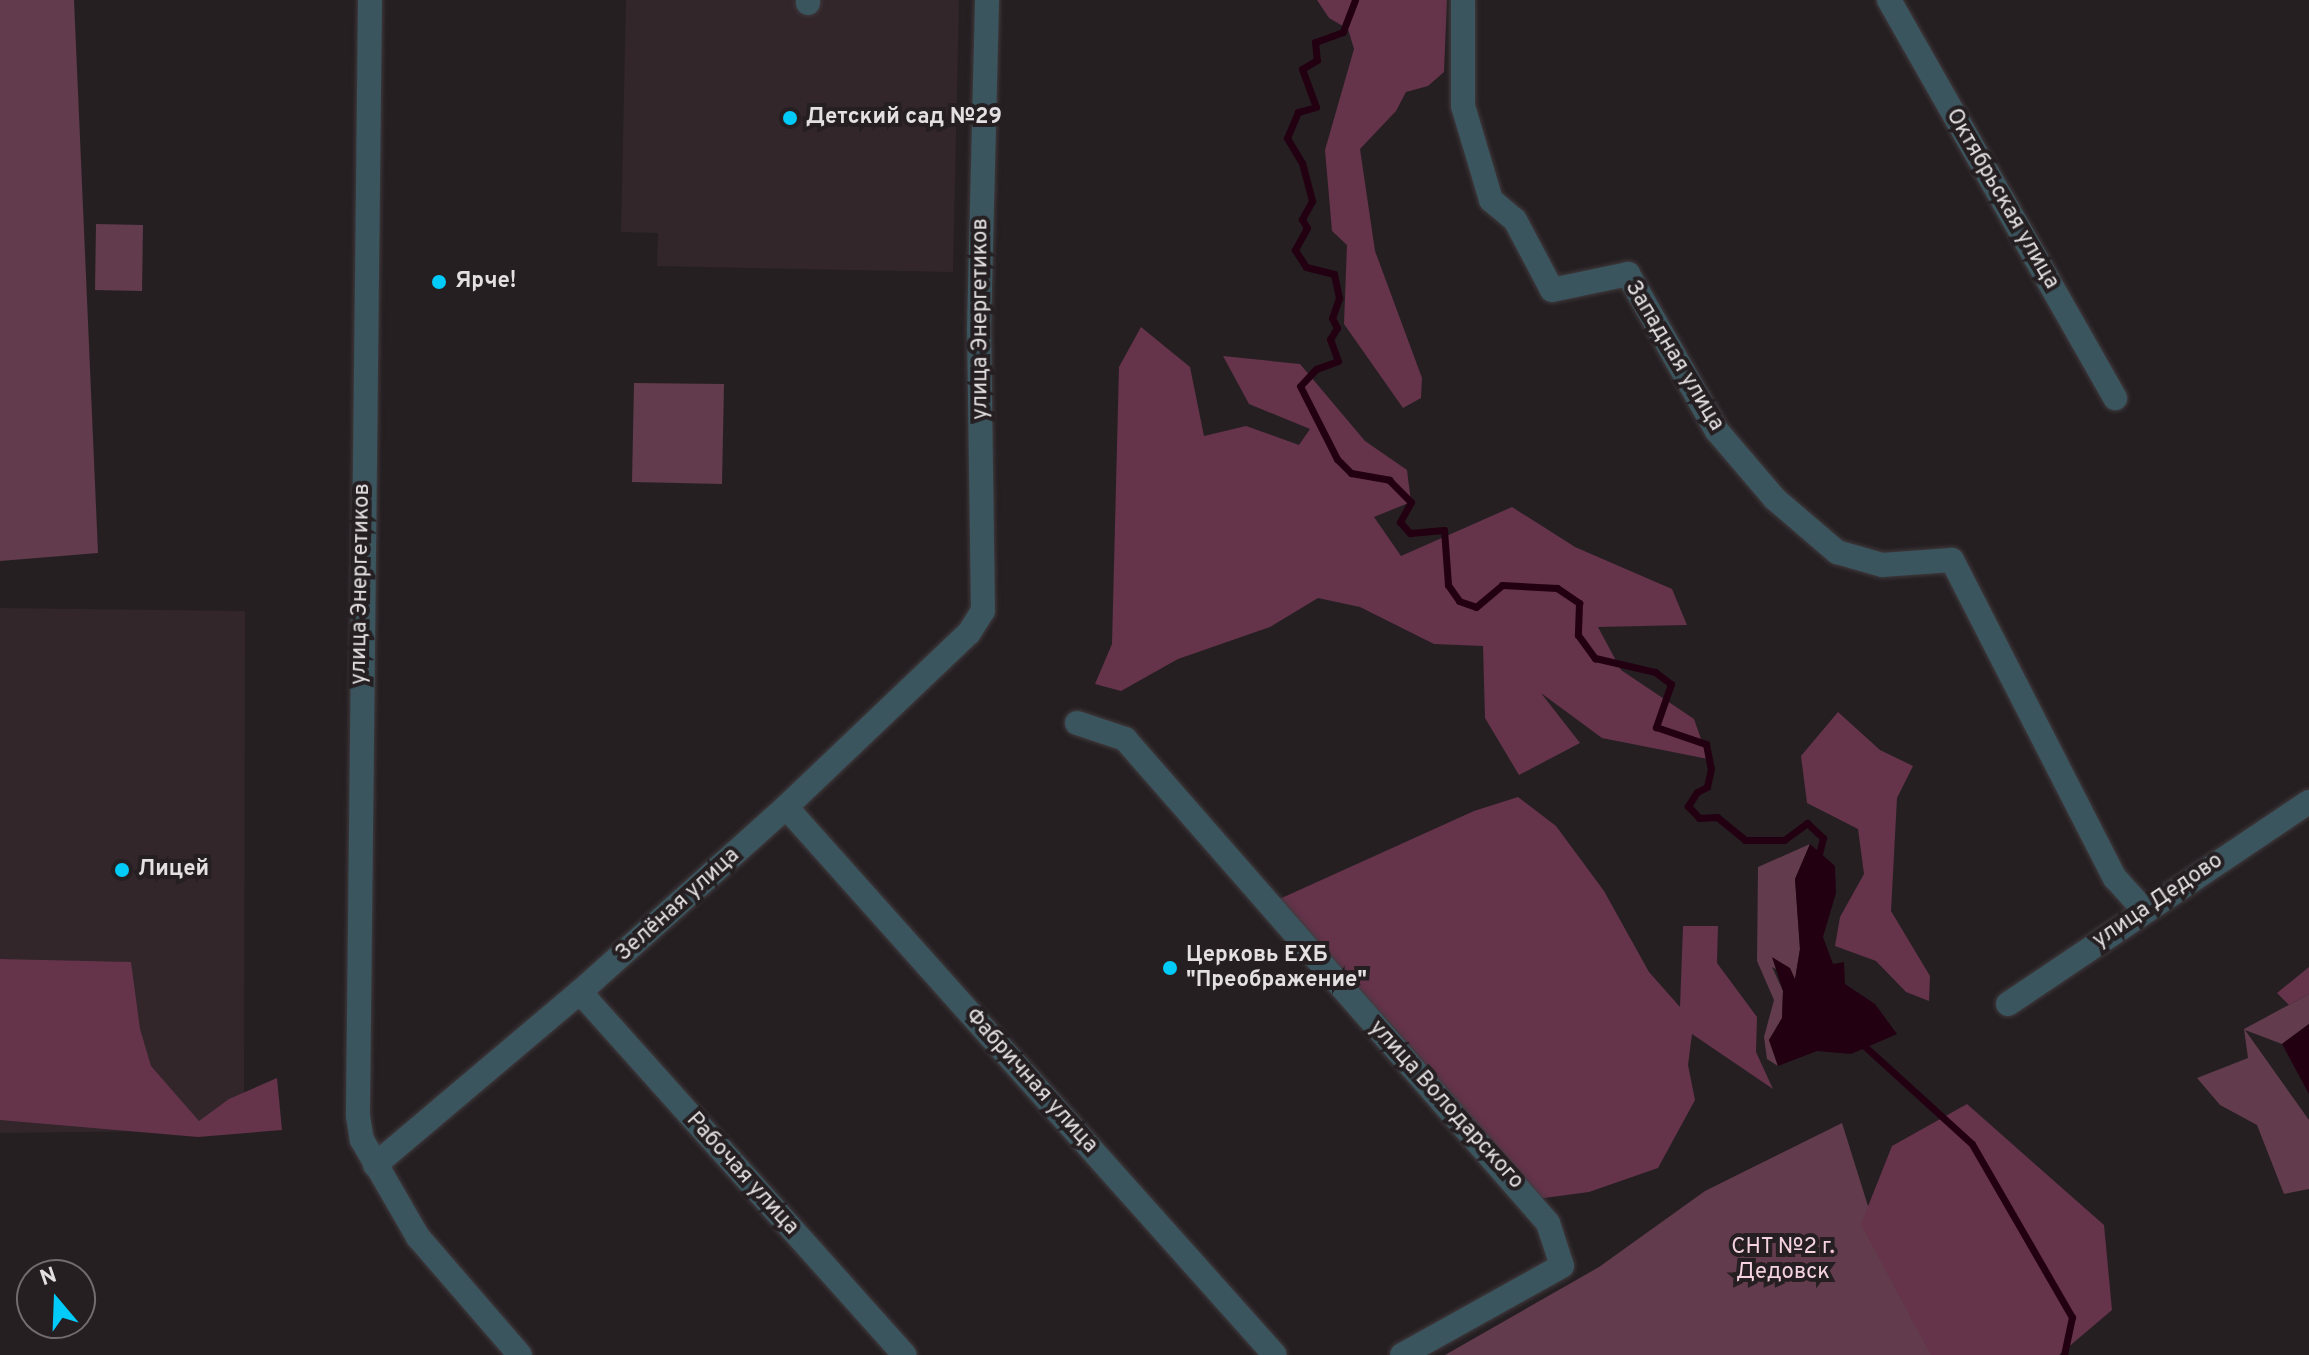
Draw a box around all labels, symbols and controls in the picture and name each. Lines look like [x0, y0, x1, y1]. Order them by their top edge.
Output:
street label: Октябрьская улица [1940, 104, 2064, 294]
place label: Детский сад №29 [806, 105, 1002, 131]
marker: Детский сад №29 [781, 109, 799, 127]
street label: улица Энергетиков [968, 218, 994, 420]
place label: Ярче! [455, 269, 516, 295]
marker: Ярче! [430, 273, 448, 291]
street label: Западная улица [1619, 276, 1729, 436]
street label: улица Энергетиков [346, 483, 376, 685]
street label: Зелёная улица [611, 843, 745, 967]
street label: улица Дедово [2088, 848, 2228, 954]
place label: Лицей [138, 857, 209, 883]
marker: Лицей [113, 861, 131, 879]
place label: Церковь ЕХБ "Преображение" [1186, 942, 1367, 994]
marker: Церковь ЕХБ "Преображение" [1161, 959, 1179, 977]
street label: Фабричная улица [959, 1003, 1103, 1159]
street label: улица Володарского [1363, 1015, 1529, 1195]
street label: Рабочая улица [680, 1107, 804, 1241]
park label: СНТ №2 г. Дедовск [1731, 1234, 1835, 1286]
north arrow [16, 1259, 96, 1339]
text: N [37, 1262, 61, 1293]

